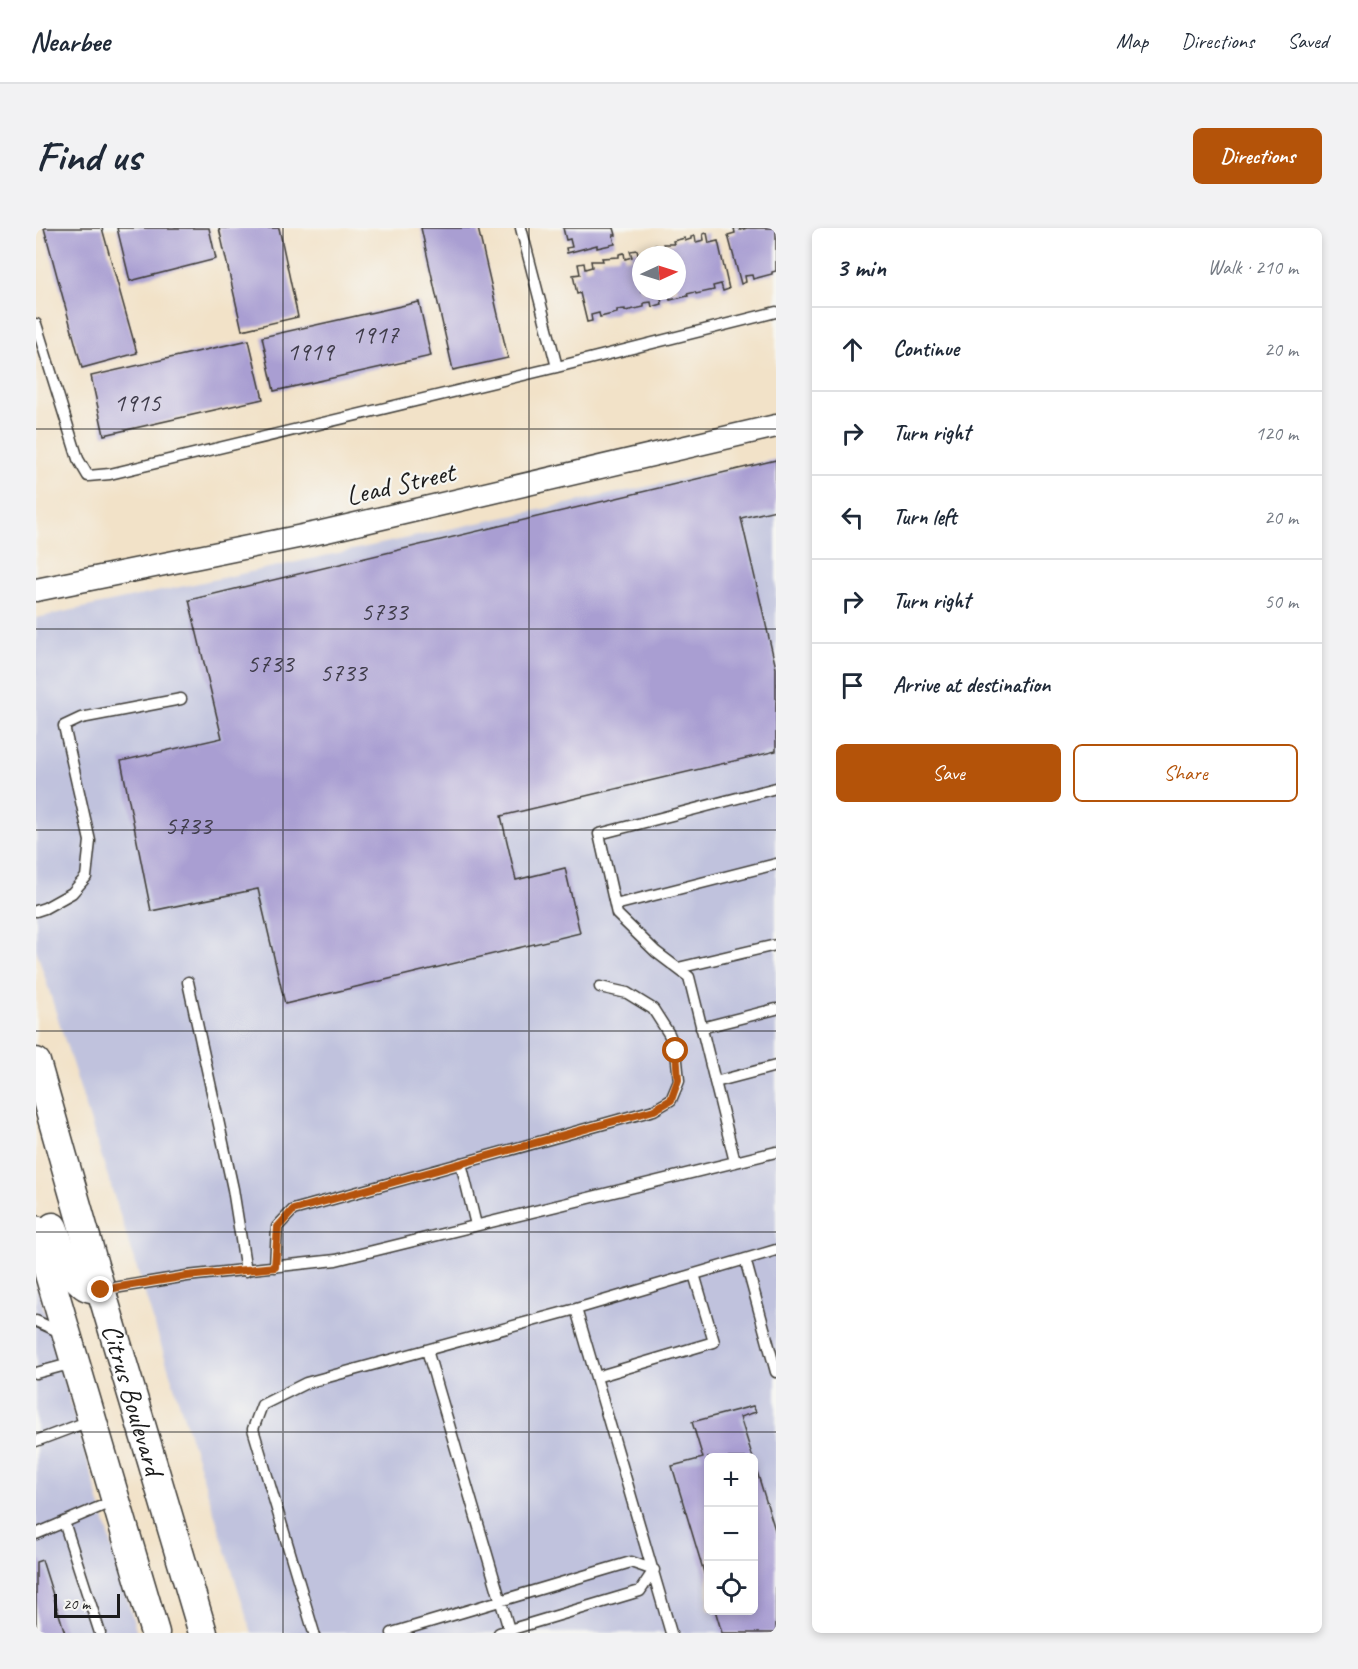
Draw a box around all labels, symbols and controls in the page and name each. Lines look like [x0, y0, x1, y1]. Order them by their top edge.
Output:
text: Nearbee [30, 24, 110, 59]
text: Map [1116, 28, 1148, 54]
text: Directions [1181, 28, 1254, 54]
text: Saved [1287, 28, 1328, 54]
button: Directions [1193, 128, 1322, 184]
text: Find us [36, 130, 141, 183]
north arrow [632, 246, 686, 300]
text: 3 min [836, 251, 886, 284]
text: Walk · 210 m [1208, 255, 1298, 280]
house number: 1917 [352, 318, 400, 351]
icon: ahead [836, 333, 869, 366]
house number: 1919 [287, 335, 336, 368]
text: Continue [893, 335, 959, 363]
text: 20 m [1264, 337, 1298, 362]
house number: 1915 [114, 386, 162, 419]
icon: right [836, 417, 869, 450]
text: Turn right [893, 419, 970, 447]
text: 120 m [1255, 421, 1298, 446]
street label: Lead Street [342, 453, 461, 513]
icon: left [836, 501, 869, 534]
text: Turn left [893, 503, 957, 531]
text: 20 m [1264, 505, 1298, 530]
icon: right [836, 585, 869, 618]
text: Turn right [893, 587, 970, 615]
text: 50 m [1264, 589, 1298, 614]
house number: 5733 [361, 595, 410, 628]
house number: 5733 [247, 647, 296, 680]
house number: 5733 [320, 656, 369, 689]
icon: arrive [836, 669, 869, 702]
text: Arrive at destination [893, 671, 1050, 699]
button: Save [836, 744, 1061, 802]
button: Share [1073, 744, 1298, 802]
house number: 5733 [165, 809, 214, 842]
route start [662, 1037, 688, 1063]
route end [87, 1276, 113, 1302]
street label: Citrus Boulevard [94, 1320, 173, 1483]
map controls [704, 1453, 758, 1615]
button: + [704, 1453, 758, 1507]
button: − [704, 1507, 758, 1561]
button: locate [704, 1561, 758, 1615]
scale bar [54, 1591, 120, 1618]
text: 20 m [63, 1594, 90, 1614]

